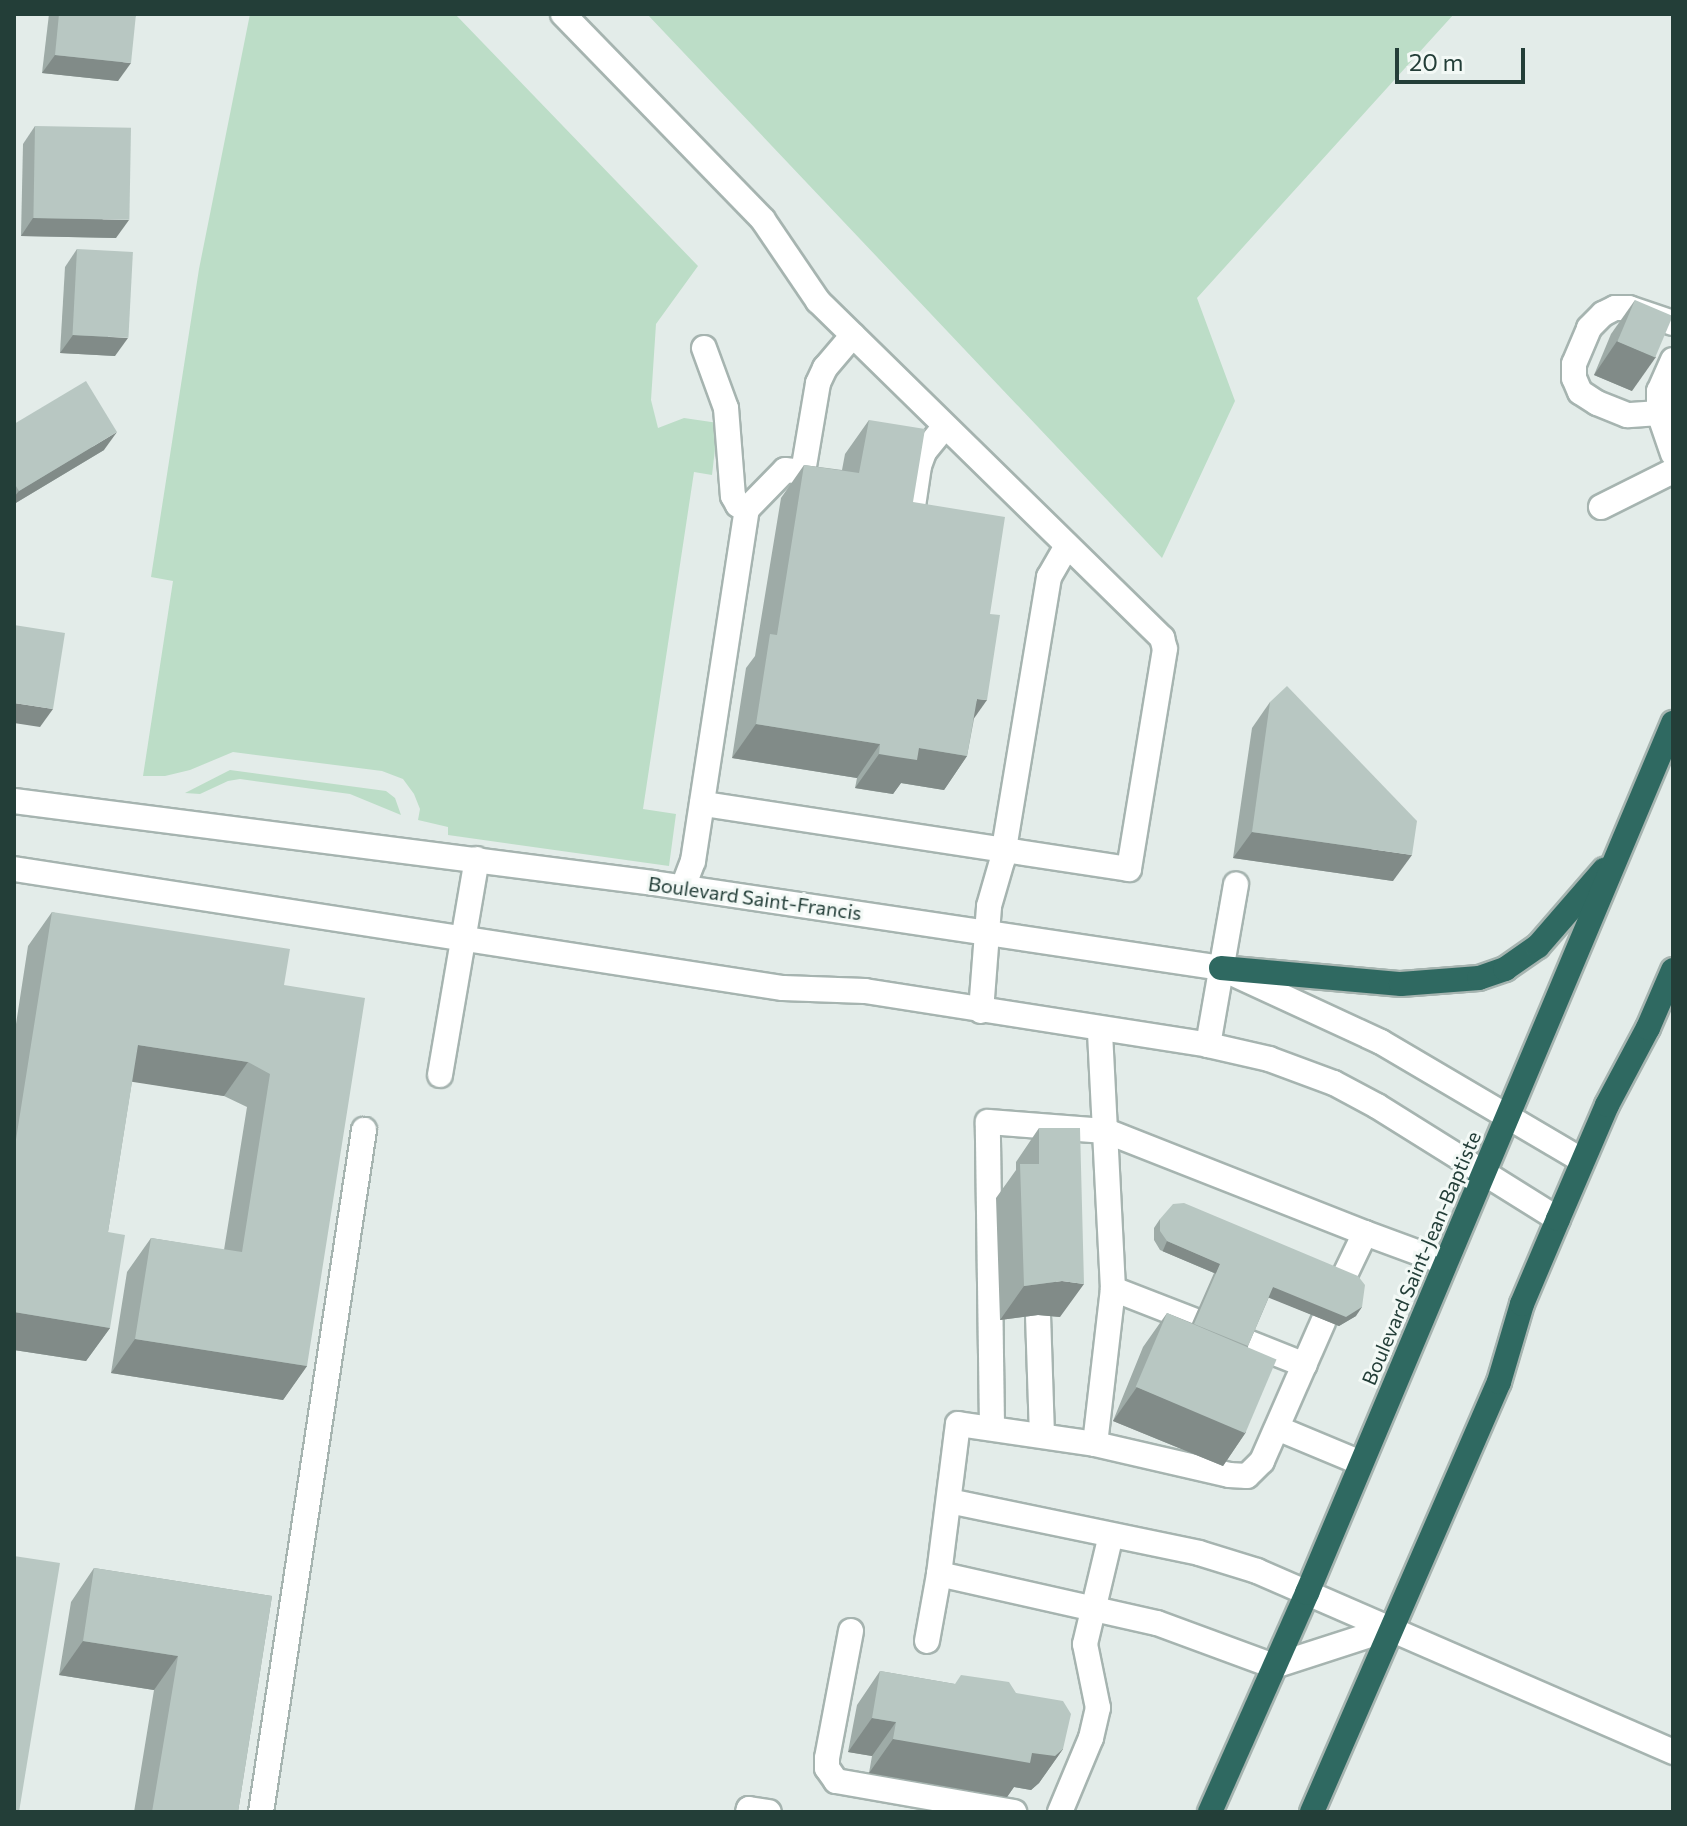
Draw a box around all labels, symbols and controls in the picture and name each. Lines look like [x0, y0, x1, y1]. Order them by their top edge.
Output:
scale bar [1399, 32, 1529, 82]
text: 20 m [1409, 47, 1463, 76]
street label: Boulevard Saint-Francis [647, 871, 863, 925]
street label: Boulevard Saint-Jean-Baptiste [1357, 1128, 1485, 1388]

